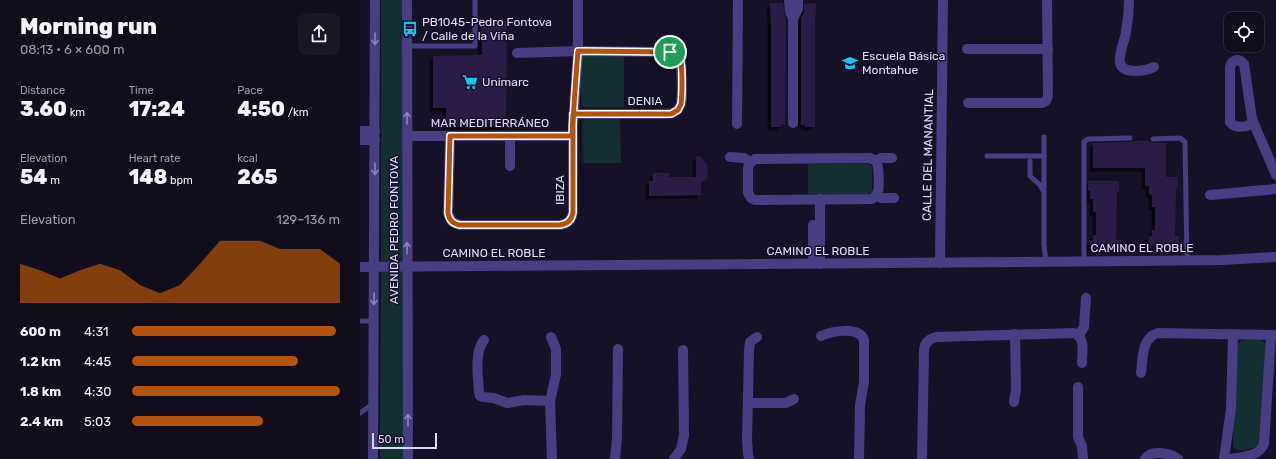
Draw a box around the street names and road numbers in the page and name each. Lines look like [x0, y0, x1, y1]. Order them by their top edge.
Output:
street label: CALLE DEL MANANTIAL [920, 89, 936, 221]
street label: DENIA [627, 94, 663, 108]
street label: MAR MEDITERRÁNEO [431, 116, 549, 130]
street label: AVENIDA PEDRO FONTOVA [387, 156, 401, 304]
street label: IBIZA [553, 175, 567, 205]
street label: CAMINO EL ROBLE [1091, 241, 1193, 255]
street label: CAMINO EL ROBLE [767, 244, 869, 258]
street label: CAMINO EL ROBLE [443, 246, 545, 260]

